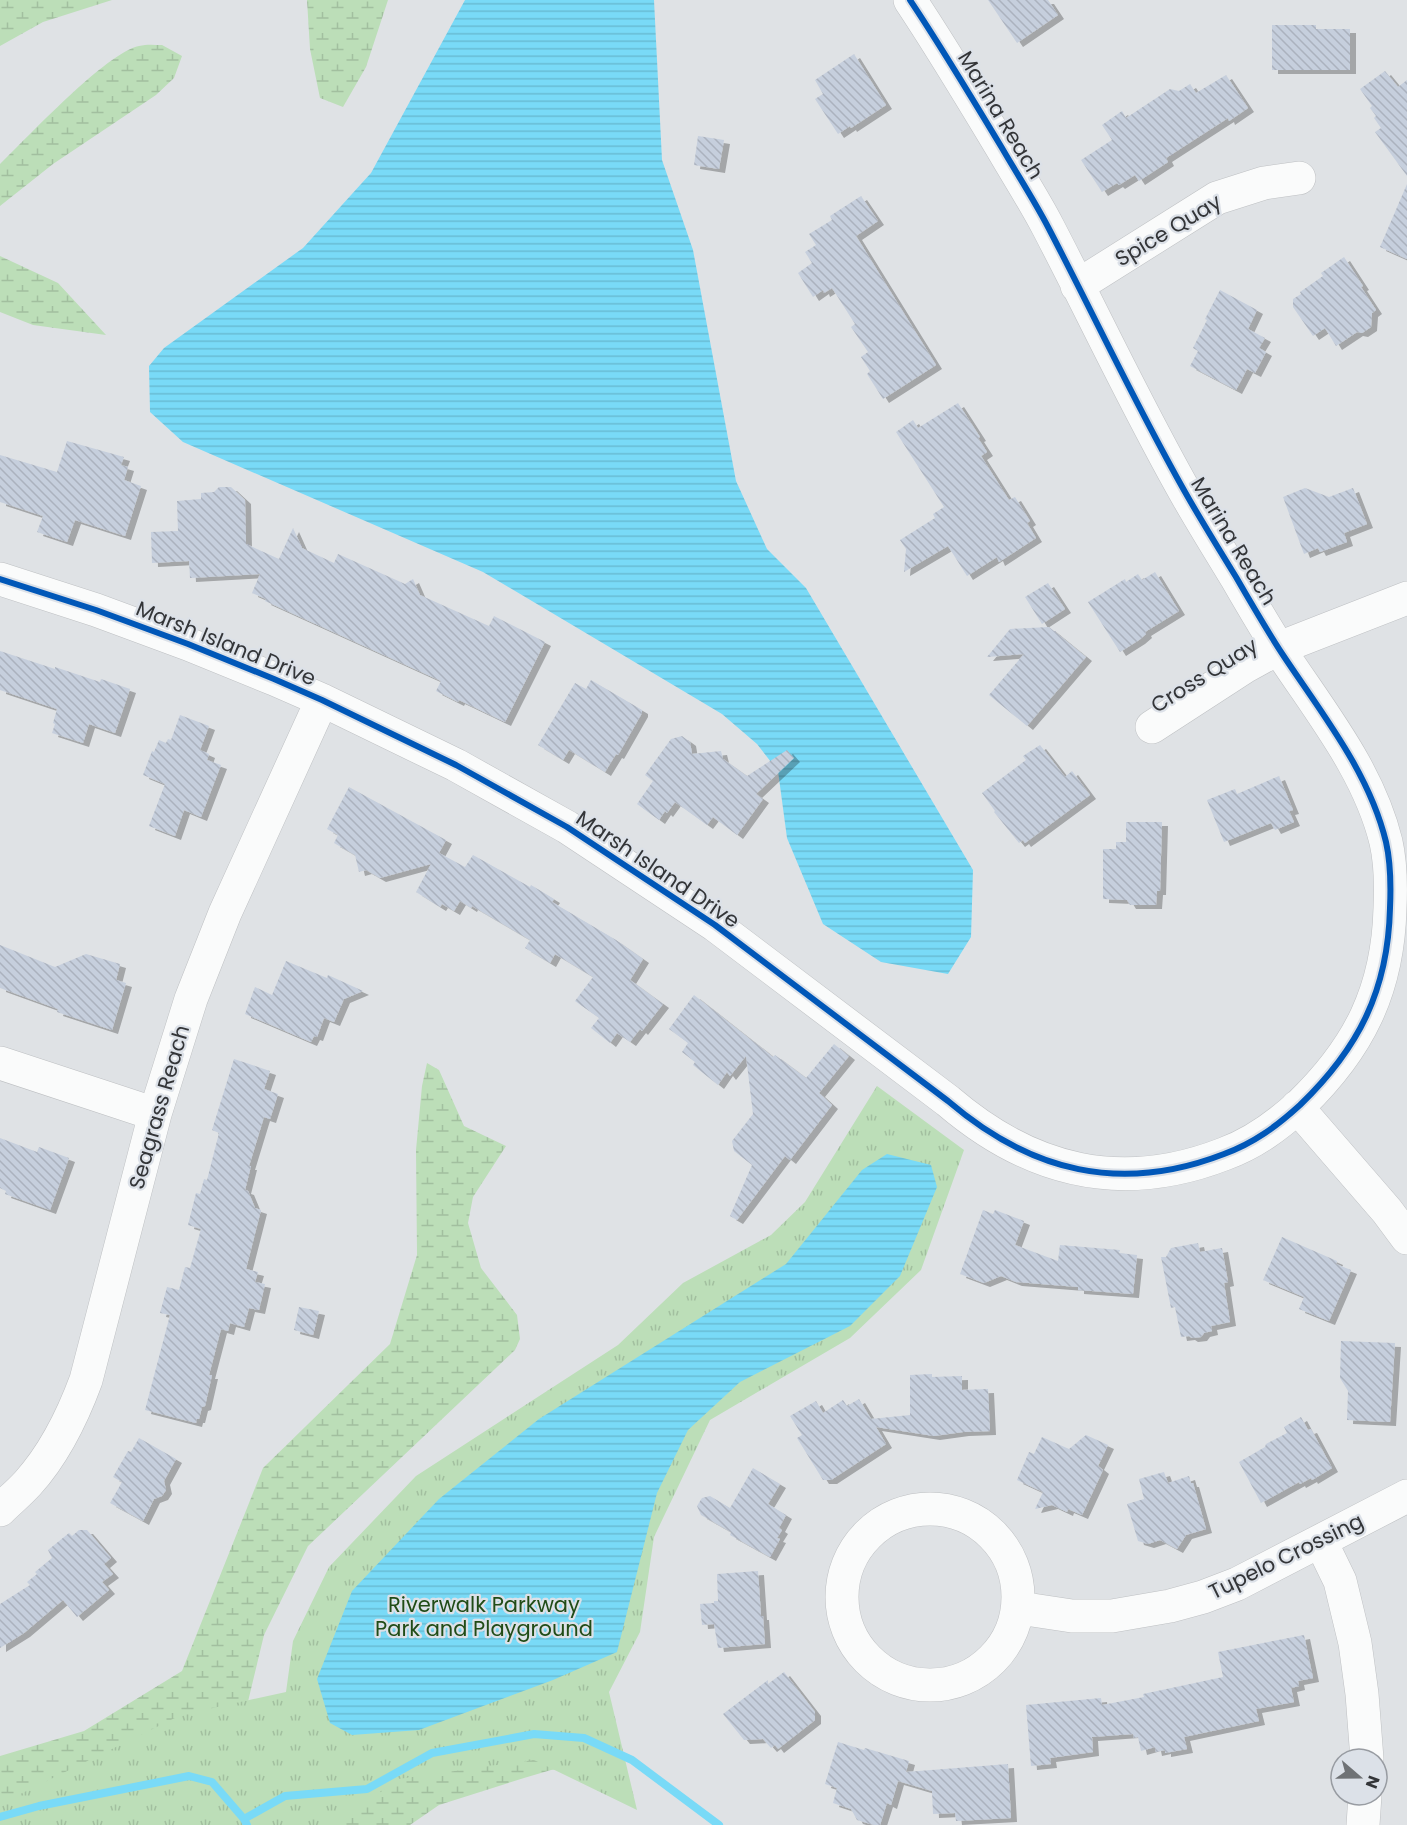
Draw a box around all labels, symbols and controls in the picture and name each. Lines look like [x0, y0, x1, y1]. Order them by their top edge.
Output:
street label: Marina Reach [951, 46, 1051, 184]
street label: Spice Quay [1109, 187, 1227, 273]
street label: Marina Reach [1184, 472, 1284, 610]
street label: Marsh Island Drive [132, 594, 320, 692]
street label: Cross Quay [1145, 631, 1263, 719]
street label: Marsh Island Drive [571, 803, 745, 935]
street label: Seagrass Reach [122, 1022, 196, 1192]
street label: Tupelo Crossing [1204, 1506, 1368, 1606]
park label: Riverwalk Parkway Park and Playground [375, 1590, 593, 1643]
north arrow [1329, 1747, 1389, 1807]
text: N [1360, 1772, 1385, 1792]

